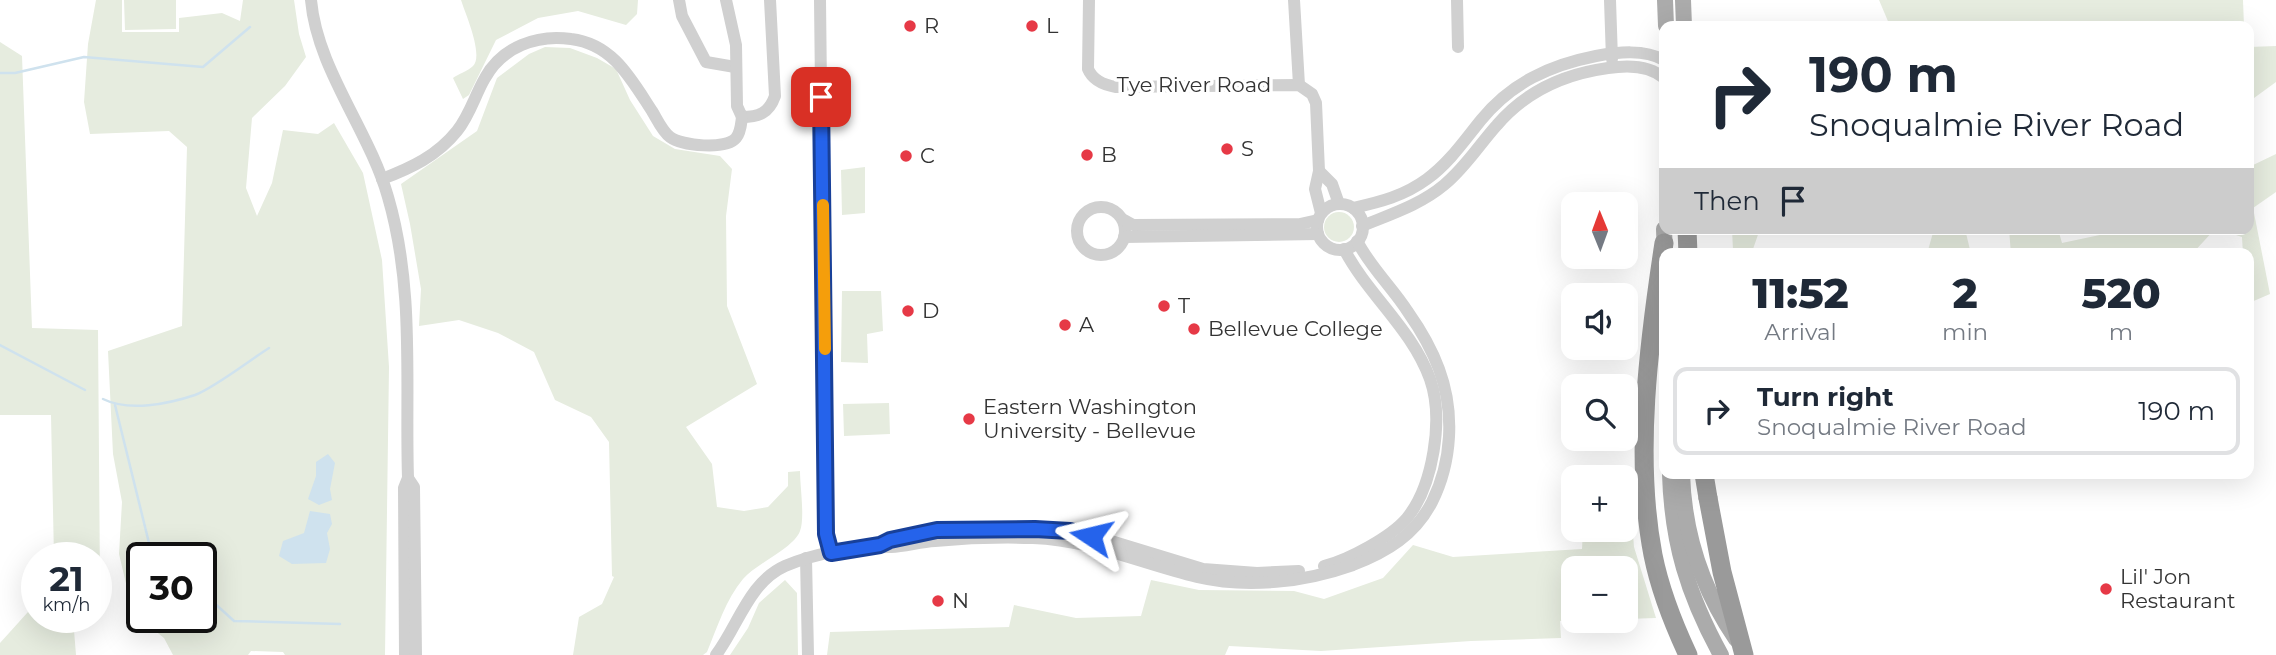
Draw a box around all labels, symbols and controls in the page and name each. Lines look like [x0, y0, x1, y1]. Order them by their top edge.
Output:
place label: R [924, 13, 939, 38]
place label: L [1046, 13, 1059, 38]
marker: R [902, 18, 918, 34]
marker: L [1024, 18, 1040, 34]
text: 190 m [1809, 45, 1958, 104]
icon: right [1694, 49, 1785, 140]
pin [791, 67, 851, 127]
street label: Tye River Road [1117, 72, 1271, 97]
icon: arrive [802, 78, 840, 116]
text: Snoqualmie River Road [1809, 105, 2184, 144]
place label: S [1241, 136, 1254, 161]
marker: S [1219, 141, 1235, 157]
place label: B [1101, 142, 1117, 167]
place label: C [920, 143, 935, 168]
marker: B [1079, 147, 1095, 163]
marker: C [898, 148, 914, 164]
icon: arrive [1774, 182, 1812, 220]
text: Then [1694, 185, 1760, 217]
north arrow [1561, 192, 1638, 270]
map controls [1561, 192, 1638, 633]
text: 11:52 [1752, 267, 1849, 319]
text: 2 [1952, 267, 1978, 319]
text: 520 [2081, 267, 2161, 319]
button: sound [1561, 283, 1638, 360]
place label: T [1178, 293, 1190, 318]
place label: D [922, 298, 939, 323]
marker: T [1156, 298, 1172, 314]
marker: D [900, 303, 916, 319]
place label: A [1079, 312, 1095, 337]
place label: Bellevue College [1208, 316, 1383, 341]
marker: A [1057, 317, 1073, 333]
text: Arrival [1764, 318, 1837, 346]
text: min [1942, 318, 1988, 346]
text: m [2109, 318, 2133, 346]
marker: Bellevue College [1186, 321, 1202, 337]
button: search [1561, 374, 1638, 451]
text: Turn right [1757, 381, 1893, 413]
icon: right [1698, 392, 1736, 430]
place label: Eastern Washington University - Bellevue [983, 394, 1197, 443]
text: 190 m [2138, 395, 2215, 427]
marker: Eastern Washington University - Bellevue [961, 411, 977, 427]
text: Snoqualmie River Road [1757, 413, 2027, 441]
button: + [1561, 465, 1638, 542]
position arrow [1054, 499, 1128, 573]
speed limit sign: 30 [126, 542, 217, 633]
button: − [1561, 556, 1638, 633]
text: 21 [49, 557, 84, 600]
place label: Lil' Jon Restaurant [2120, 564, 2235, 613]
marker: Lil' Jon Restaurant [2098, 581, 2114, 597]
place label: N [952, 588, 969, 613]
marker: N [930, 593, 946, 609]
text: km/h [42, 594, 91, 616]

